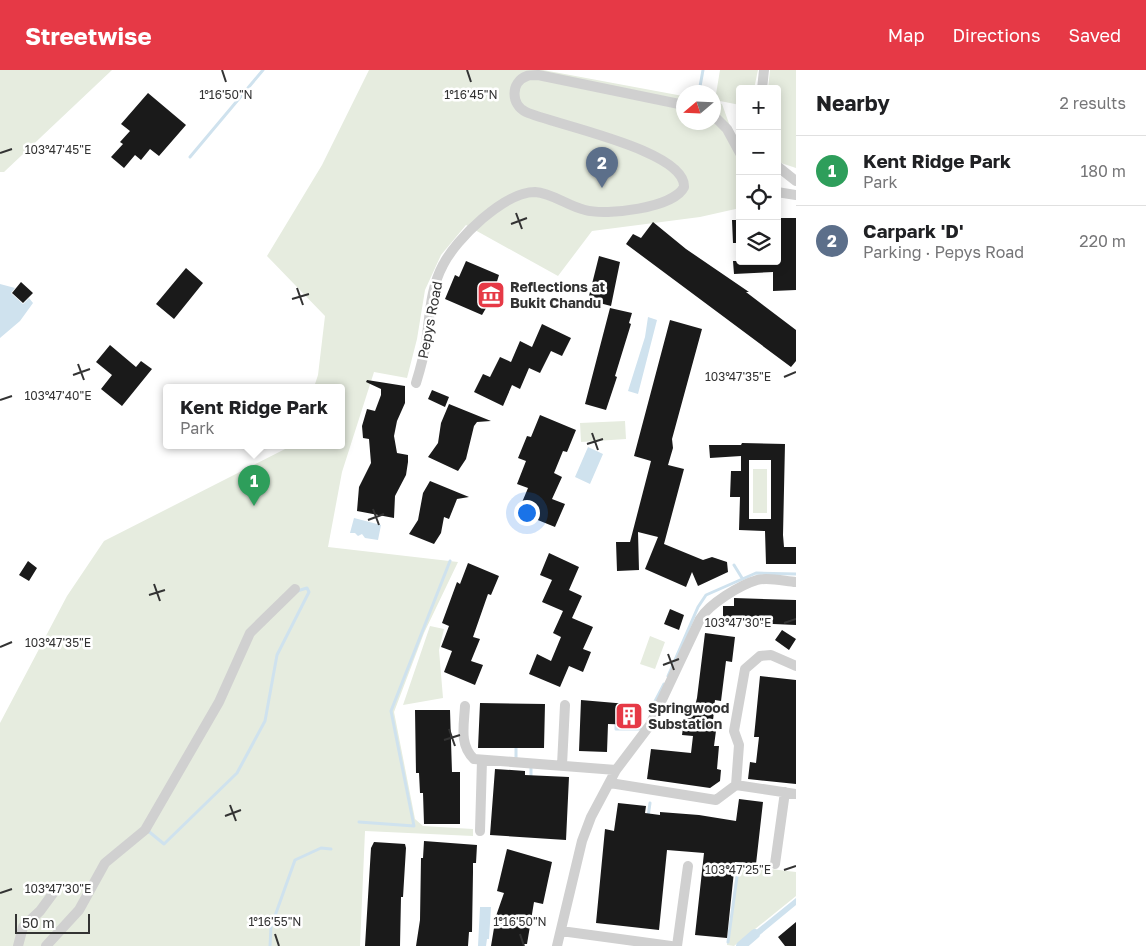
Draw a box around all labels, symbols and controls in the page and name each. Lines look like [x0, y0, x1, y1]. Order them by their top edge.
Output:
text: Streetwise [25, 21, 152, 50]
text: Map [888, 24, 924, 46]
text: Directions [952, 24, 1040, 46]
text: Saved [1068, 24, 1121, 46]
north arrow [676, 85, 721, 130]
map controls [736, 85, 781, 265]
button: + [736, 85, 781, 130]
text: 1°16'50"N [199, 87, 253, 102]
text: 1°16'45"N [444, 87, 498, 102]
text: Nearby [816, 90, 890, 116]
text: 2 results [1060, 93, 1126, 113]
button: − [736, 130, 781, 175]
text: 103°47'45"E [25, 142, 91, 157]
pin: 2 [586, 147, 618, 188]
text: Kent Ridge Park [863, 149, 1011, 172]
text: 1 [828, 161, 836, 181]
text: 180 m [1080, 161, 1126, 181]
text: Park [863, 172, 898, 192]
button: locate [736, 175, 781, 220]
text: Carpark 'D' [863, 219, 964, 242]
button: layers [736, 220, 781, 265]
text: 2 [827, 231, 837, 251]
text: 220 m [1079, 231, 1126, 251]
text: Parking · Pepys Road [863, 242, 1024, 262]
place label: Reflections at Bukit Chandu [510, 278, 606, 311]
street label: Pepys Road [414, 280, 445, 360]
museum icon: Reflections at Bukit Chandu [476, 280, 506, 310]
text: 103°47'35"E [705, 369, 771, 384]
popup [163, 384, 345, 449]
text: 103°47'40"E [25, 388, 91, 403]
text: Kent Ridge Park [180, 395, 328, 418]
text: Park [180, 418, 215, 438]
pin: 1 [238, 465, 270, 506]
your location [514, 500, 540, 526]
text: 103°47'30"E [705, 615, 771, 630]
text: 103°47'35"E [25, 635, 91, 650]
place label: Springwood Substation [648, 699, 729, 732]
building icon: Springwood Substation [614, 701, 644, 731]
text: 103°47'25"E [705, 862, 771, 877]
text: 103°47'30"E [25, 881, 91, 896]
scale bar [15, 911, 90, 934]
text: 50 m [22, 914, 55, 931]
text: 1°16'55"N [249, 914, 301, 929]
text: 1°16'50"N [493, 914, 547, 929]

